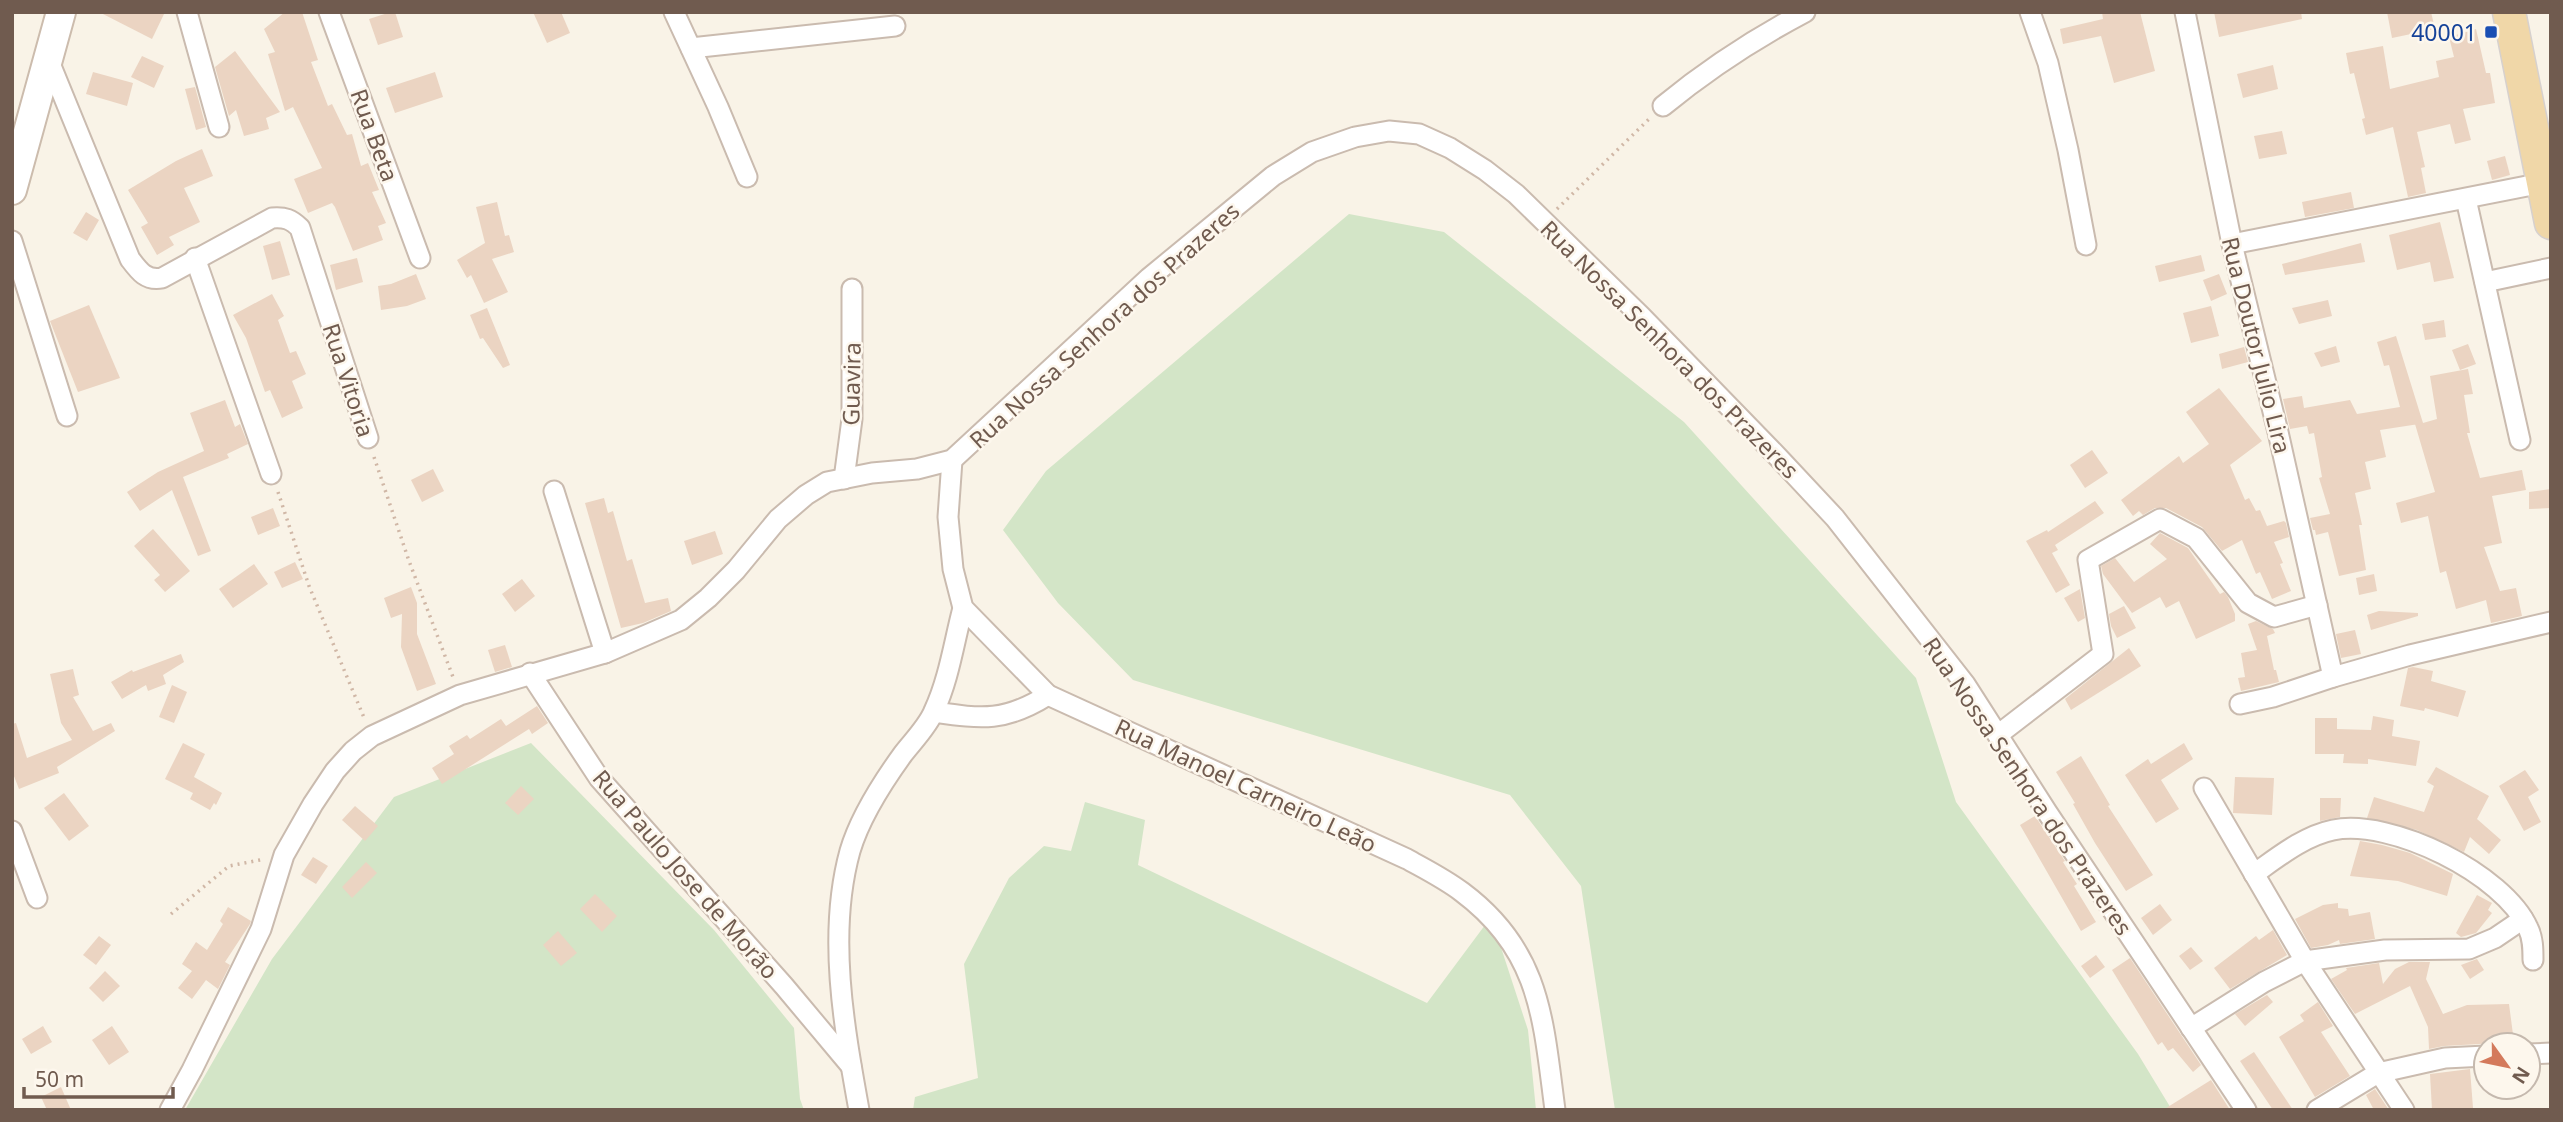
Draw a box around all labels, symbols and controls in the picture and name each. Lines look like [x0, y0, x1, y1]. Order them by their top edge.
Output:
place label: 40001 [2411, 16, 2477, 48]
marker: 40001 [2483, 24, 2499, 40]
street label: Rua Beta [343, 84, 407, 186]
street label: Rua Nossa Senhora dos Prazeres [962, 195, 1246, 455]
street label: Rua Nossa Senhora dos Prazeres [1534, 213, 1806, 485]
street label: Rua Doutor Julio Lira [2215, 233, 2299, 457]
street label: Rua Vitoria [316, 319, 382, 441]
street label: Guavira [834, 342, 868, 426]
street label: Rua Nossa Senhora dos Prazeres [1916, 631, 2140, 941]
street label: Rua Manoel Carneiro Leão [1110, 710, 1382, 860]
street label: Rua Paulo Jose de Morão [586, 762, 786, 986]
north arrow [2472, 1031, 2542, 1101]
scale bar [24, 1056, 173, 1100]
text: N [2506, 1062, 2536, 1089]
text: 50 m [35, 1065, 84, 1093]

